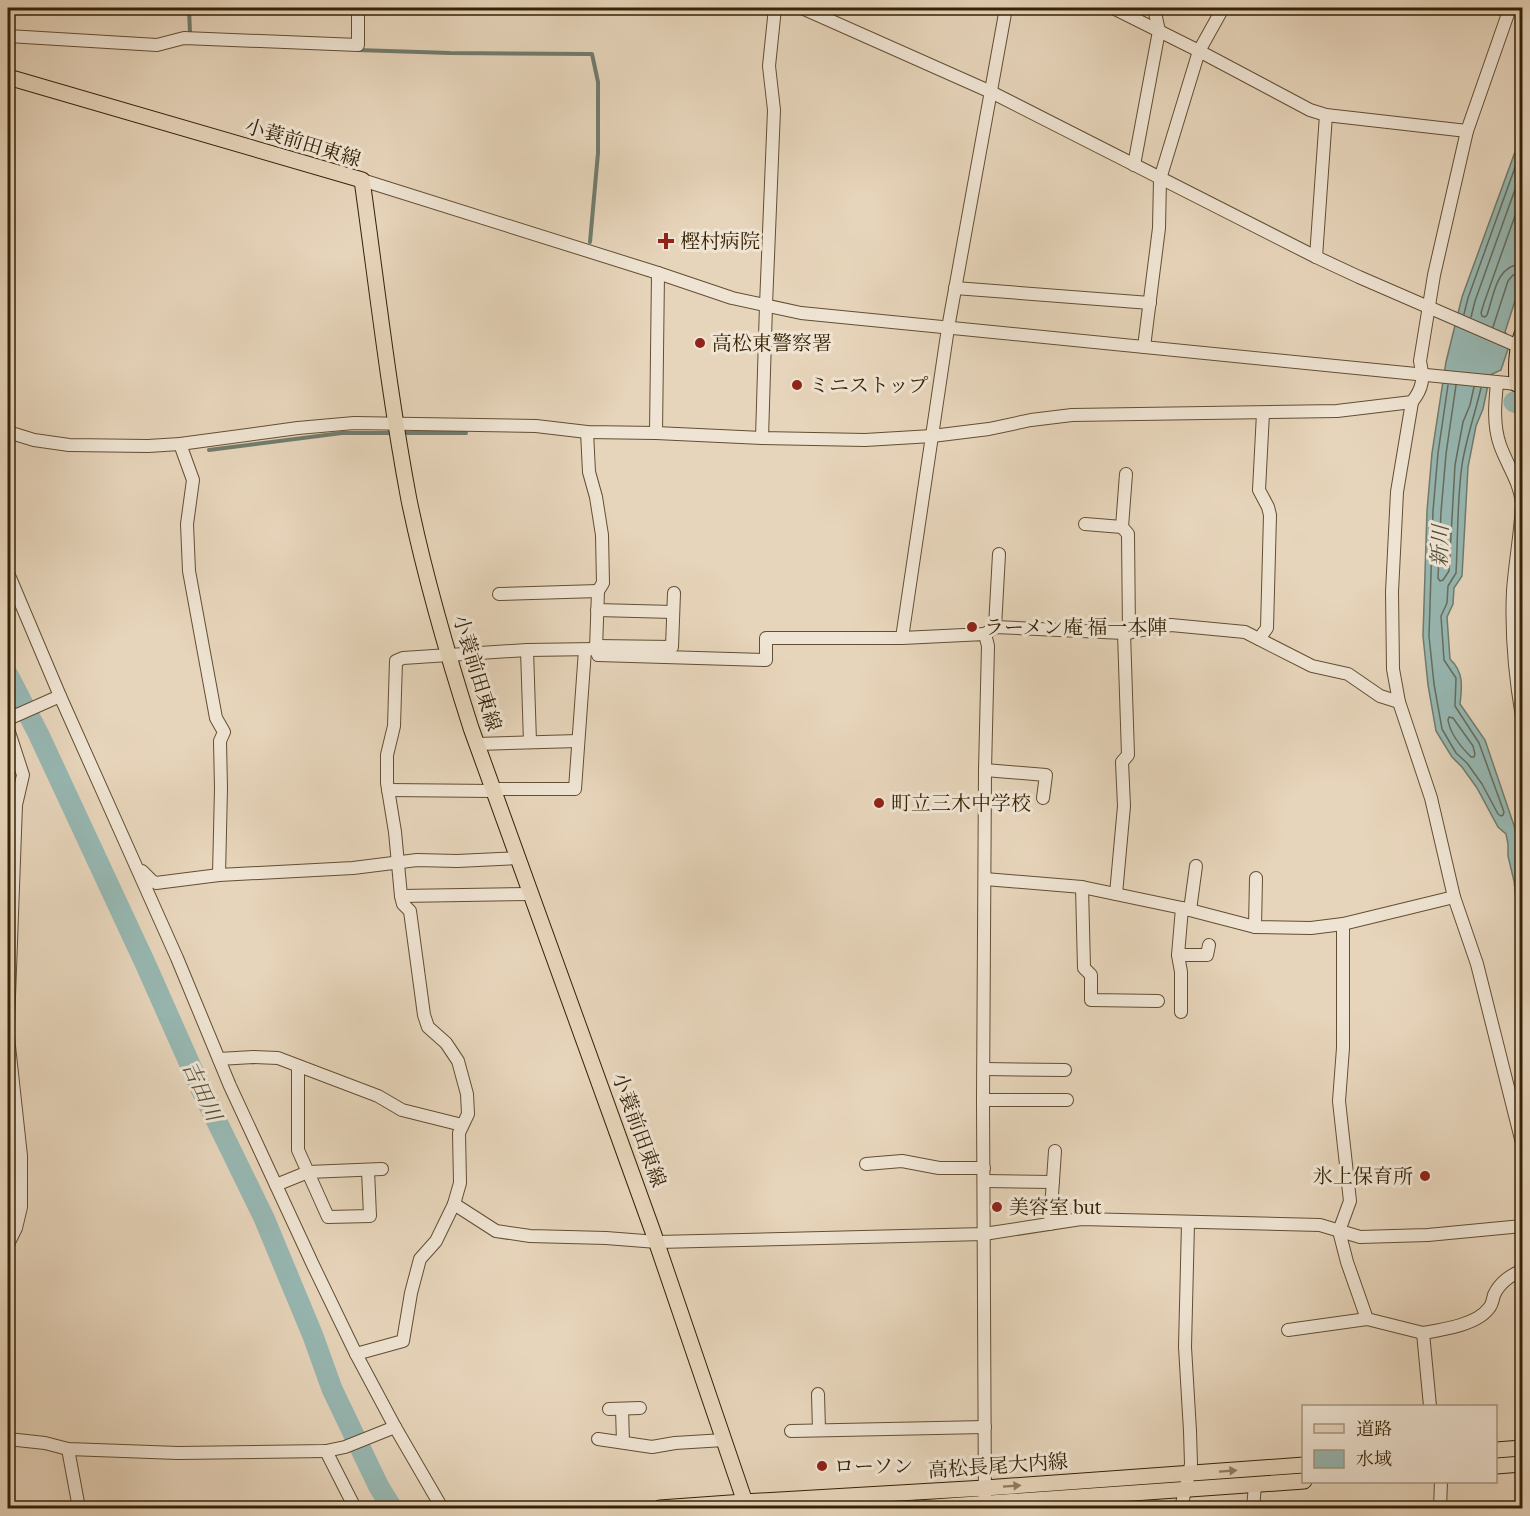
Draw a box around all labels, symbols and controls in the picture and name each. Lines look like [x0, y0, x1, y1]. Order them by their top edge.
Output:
street label: 小蓑前田東線 [242, 114, 364, 172]
place label: 樫村病院 [680, 230, 760, 253]
marker: 樫村病院 [657, 232, 675, 250]
place label: 高松東警察署 [712, 332, 832, 355]
marker: 高松東警察署 [693, 336, 707, 350]
place label: ミニストップ [809, 374, 928, 397]
marker: ミニストップ [790, 378, 804, 392]
water label: 新川 [1427, 523, 1453, 567]
street label: 小蓑前田東線 [448, 612, 506, 734]
place label: ラーメン庵 福一本陣 [984, 616, 1167, 639]
marker: ラーメン庵 福一本陣 [965, 620, 979, 634]
place label: 町立三木中学校 [891, 792, 1031, 815]
marker: 町立三木中学校 [872, 796, 886, 810]
water label: 吉田川 [178, 1057, 227, 1126]
street label: 小蓑前田東線 [608, 1070, 670, 1190]
place label: 氷上保育所 [1313, 1165, 1413, 1188]
marker: 氷上保育所 [1418, 1169, 1432, 1183]
place label: 美容室 but [1009, 1196, 1102, 1219]
marker: 美容室 but [990, 1200, 1004, 1214]
legend [1302, 1405, 1497, 1483]
text: 道路 [1356, 1419, 1392, 1440]
text: 水域 [1356, 1449, 1392, 1470]
street label: 高松長尾大内線 [927, 1450, 1069, 1482]
place label: ローソン [834, 1455, 913, 1478]
marker: ローソン [815, 1459, 829, 1473]
one-way arrow [1218, 1466, 1237, 1475]
one-way arrow [1003, 1482, 1022, 1491]

